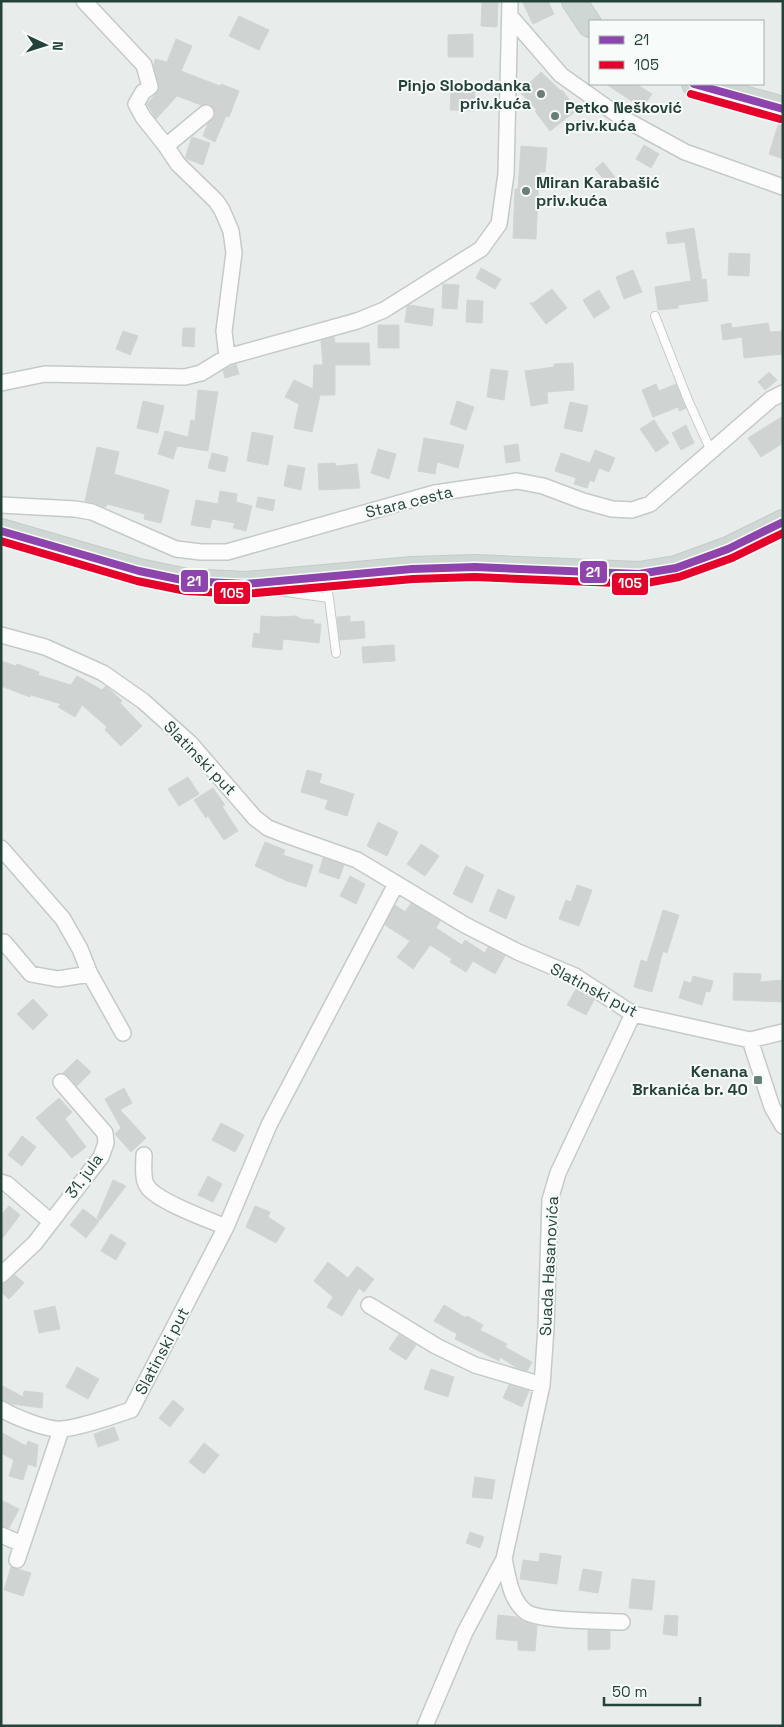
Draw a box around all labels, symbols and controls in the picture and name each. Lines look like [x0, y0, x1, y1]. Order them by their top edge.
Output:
north arrow [20, 20, 70, 70]
legend [589, 20, 764, 85]
text: 21 [634, 30, 649, 49]
text: N [49, 41, 67, 51]
text: 105 [634, 55, 659, 74]
place label: Pinjo Slobodanka priv.kuća [398, 75, 531, 114]
marker: Pinjo Slobodanka priv.kuća [535, 88, 547, 100]
place label: Petko Nešković priv.kuća [565, 97, 682, 136]
marker: Petko Nešković priv.kuća [549, 110, 561, 122]
place label: Miran Karabašić priv.kuća [536, 172, 660, 211]
marker: Miran Karabašić priv.kuća [520, 185, 532, 197]
street label: Stara cesta [363, 481, 455, 523]
line badge: 21 [579, 560, 608, 584]
text: 21 [586, 563, 600, 581]
line badge: 21 [180, 569, 209, 593]
text: 21 [187, 572, 201, 590]
line badge: 105 [611, 572, 649, 596]
text: 105 [618, 574, 642, 592]
line badge: 105 [213, 581, 251, 605]
text: 105 [220, 584, 244, 602]
street label: Slatinski put [159, 716, 241, 800]
street label: Slatinski put [547, 958, 641, 1022]
place label: Kenana Brkanića br. 40 [632, 1061, 748, 1100]
marker: Kenana Brkanića br. 40 [752, 1074, 764, 1086]
street label: 31. jula [61, 1149, 107, 1203]
street label: Suada Hasanovića [535, 1195, 563, 1337]
street label: Slatinski put [130, 1304, 194, 1398]
scale bar [604, 1674, 700, 1706]
text: 50 m [612, 1682, 647, 1701]

